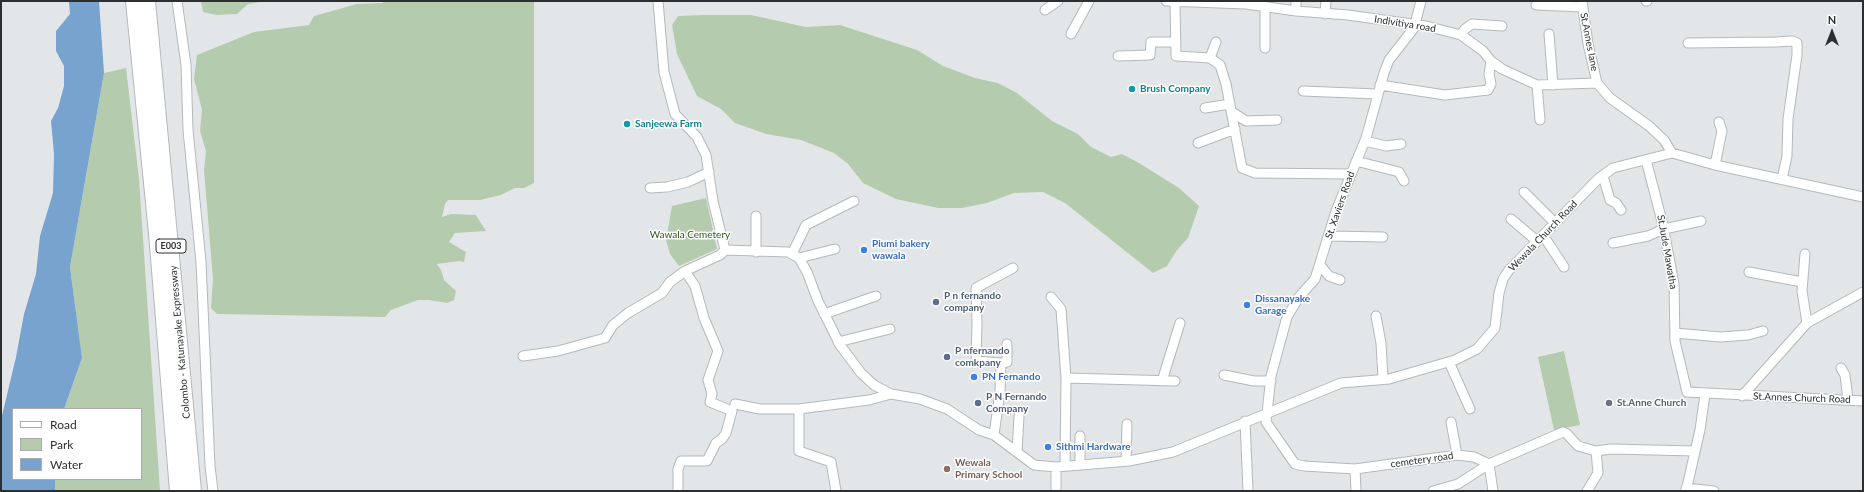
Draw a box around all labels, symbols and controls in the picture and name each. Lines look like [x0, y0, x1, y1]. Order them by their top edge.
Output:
street label: St.Annes lane [1577, 12, 1601, 72]
north arrow [1812, 12, 1852, 52]
street label: Indivitiya road [1373, 13, 1437, 35]
text: N [1828, 13, 1836, 26]
place label: Brush Company [1140, 83, 1210, 95]
marker: Brush Company [1127, 84, 1137, 94]
place label: Sanjeewa Farm [635, 118, 702, 130]
marker: Sanjeewa Farm [622, 119, 632, 129]
street label: St. Xaviers Road [1323, 170, 1357, 240]
street label: Wewala Church Road [1506, 198, 1580, 274]
street label: St.Jude Mawatha [1655, 214, 1679, 290]
park label: Wawala Cemetery [650, 229, 730, 241]
place label: Piumi bakery wawala [872, 238, 930, 262]
road number: E003 [156, 239, 186, 253]
marker: Piumi bakery wawala [859, 245, 869, 255]
street label: Colombo - Katunayake Expressway [167, 265, 193, 419]
place label: P n fernando company [944, 290, 1001, 314]
place label: Dissanayake Garage [1255, 293, 1310, 316]
marker: P n fernando company [931, 297, 941, 307]
marker: Dissanayake Garage [1242, 300, 1252, 310]
place label: P nfernando comkpany [955, 345, 1009, 368]
marker: P nfernando comkpany [942, 352, 952, 362]
place label: PN Fernando [982, 371, 1040, 383]
marker: PN Fernando [969, 372, 979, 382]
street label: St.Annes Church Road [1753, 390, 1851, 406]
place label: P N Fernando Company [986, 391, 1047, 414]
place label: St.Anne Church [1617, 397, 1686, 409]
marker: P N Fernando Company [973, 398, 983, 408]
marker: St.Anne Church [1604, 398, 1614, 408]
legend [12, 408, 142, 480]
text: Road [50, 417, 77, 432]
text: Park [50, 437, 73, 452]
place label: Sithmi Hardware [1056, 441, 1131, 453]
marker: Sithmi Hardware [1043, 442, 1053, 452]
street label: cemetery road [1390, 450, 1454, 470]
text: Water [50, 457, 83, 472]
place label: Wewala Primary School [955, 457, 1022, 480]
marker: Wewala Primary School [942, 464, 952, 474]

